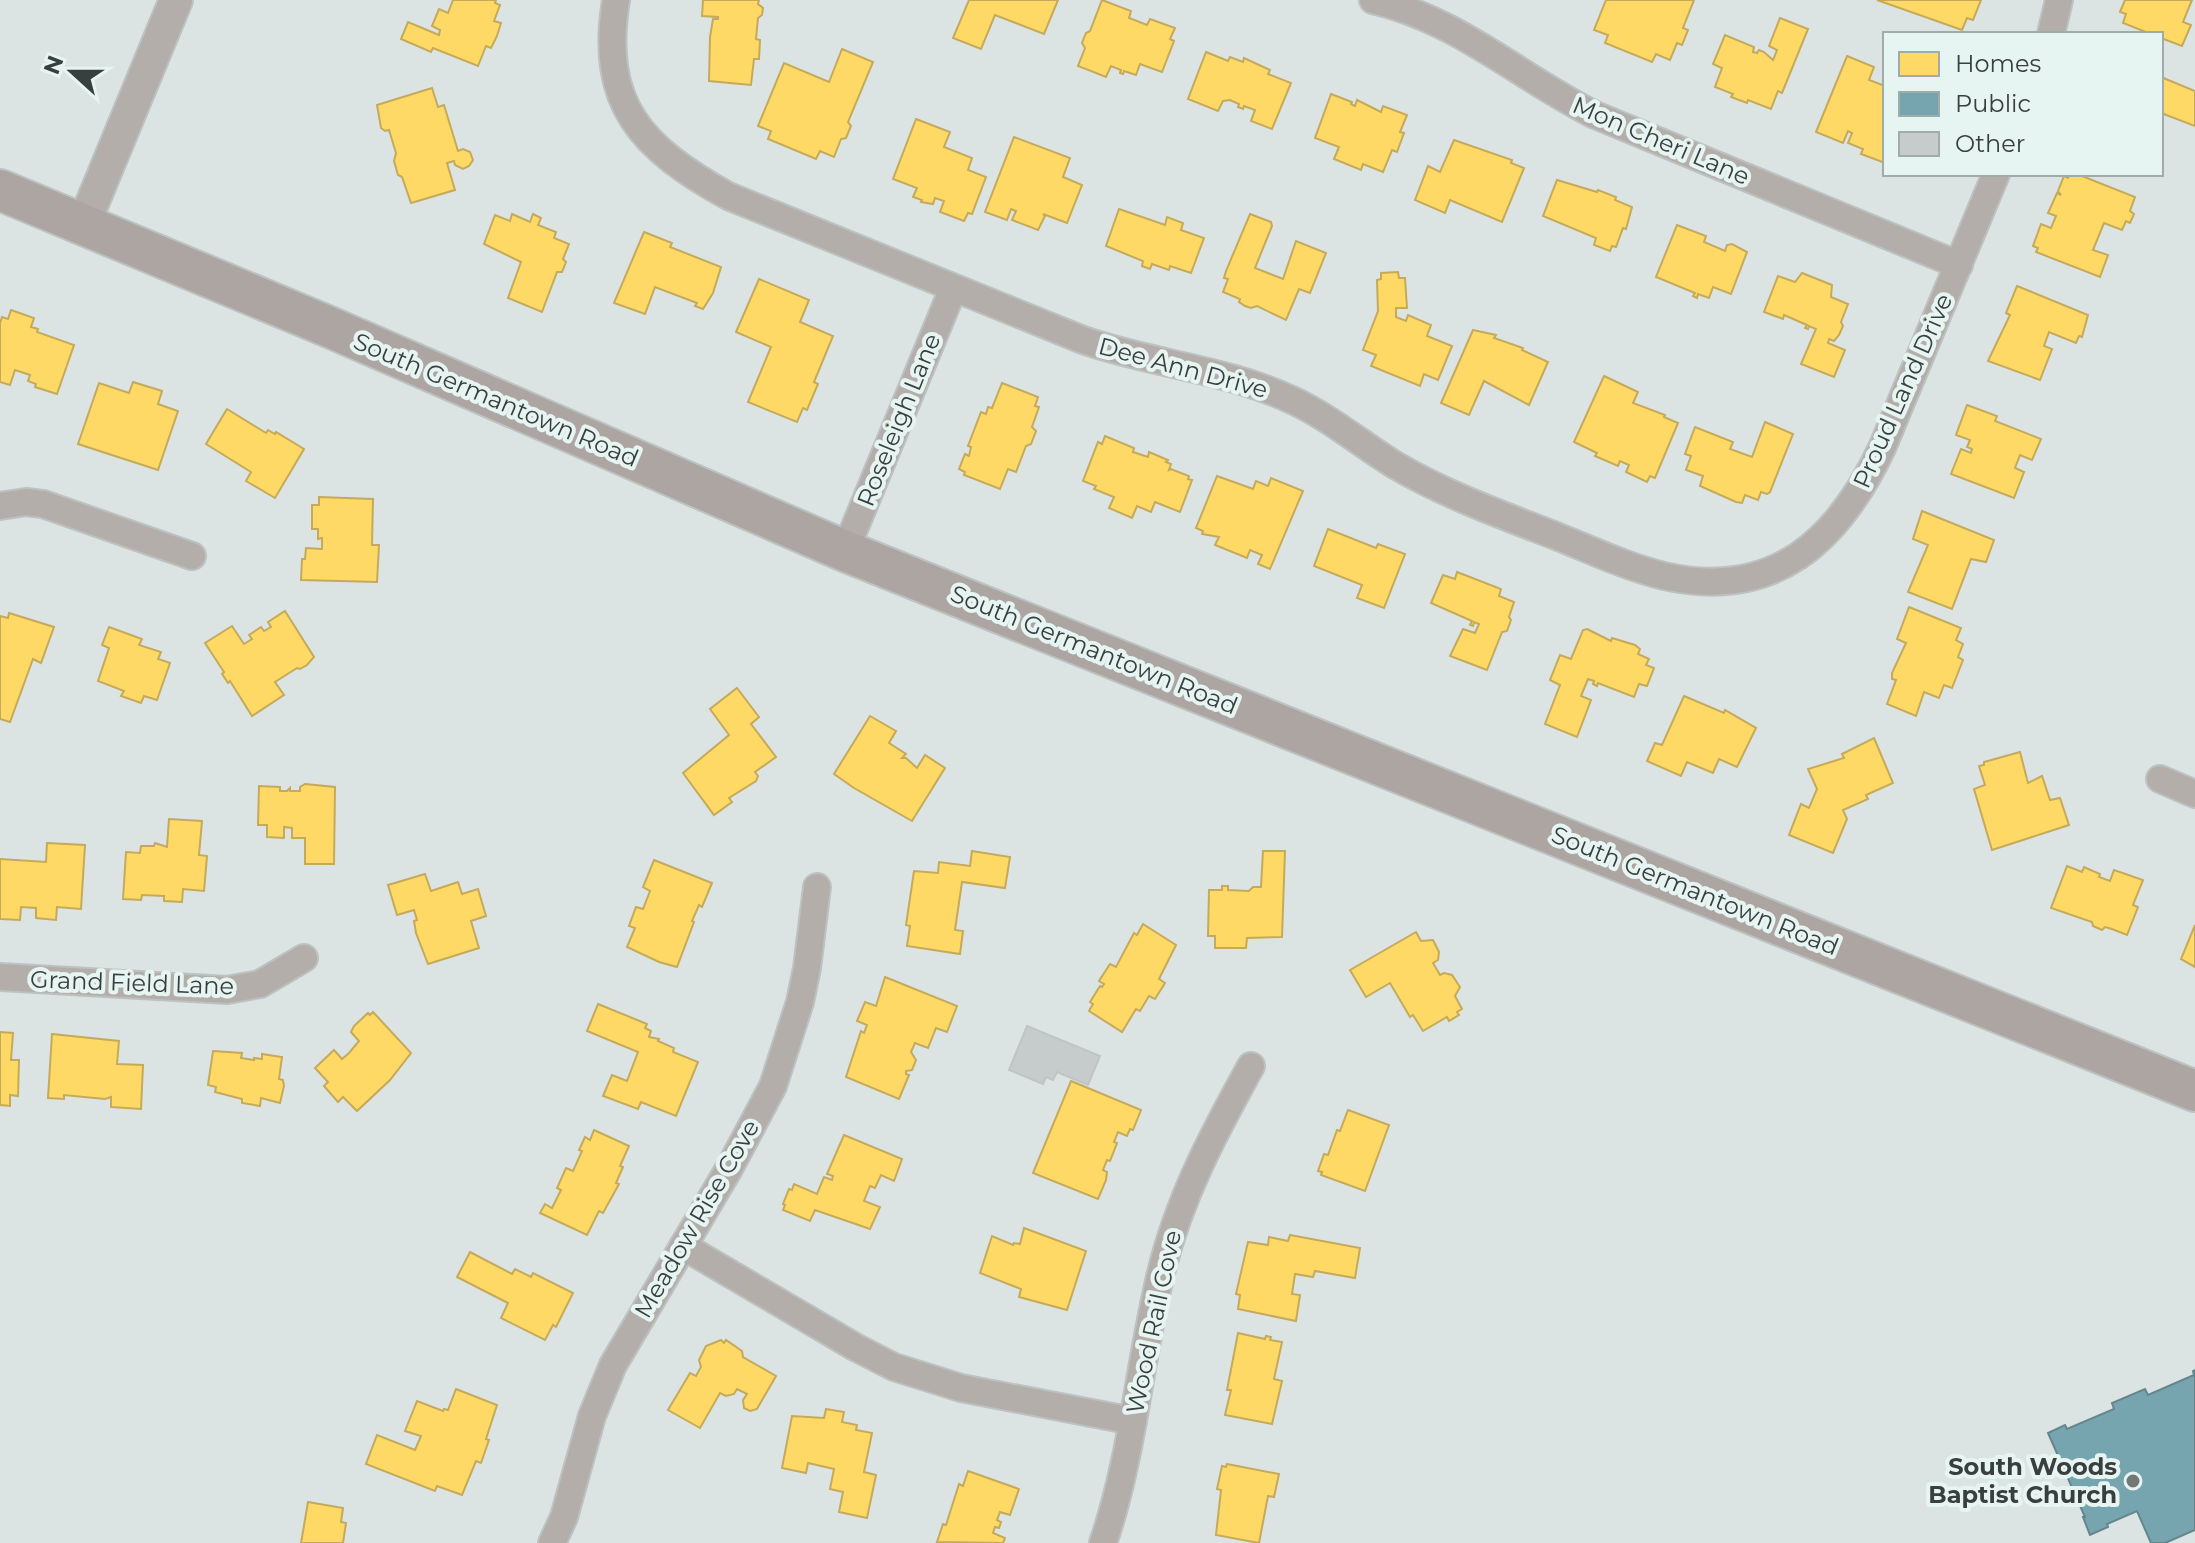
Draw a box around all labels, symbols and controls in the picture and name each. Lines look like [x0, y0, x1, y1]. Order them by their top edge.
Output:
north arrow [32, 32, 112, 112]
legend [1883, 32, 2163, 176]
text: Homes [1955, 49, 2041, 78]
text: N [38, 52, 70, 78]
text: Public [1955, 89, 2031, 118]
street label: Mon Cheri Lane [1568, 90, 1754, 191]
text: Other [1955, 129, 2025, 158]
street label: Proud Land Drive [1847, 289, 1958, 492]
street label: South Germantown Road [349, 326, 643, 473]
street label: Roseleigh Lane [851, 329, 946, 511]
street label: Dee Ann Drive [1095, 331, 1271, 404]
street label: South Germantown Road [946, 579, 1242, 720]
street label: South Germantown Road [1547, 820, 1843, 961]
street label: Grand Field Lane [29, 964, 235, 1001]
street label: Meadow Rise Cove [628, 1114, 765, 1323]
street label: Wood Rail Cove [1120, 1227, 1187, 1416]
place label: South Woods Baptist Church [1928, 1452, 2117, 1509]
marker: South Woods Baptist Church [2124, 1472, 2142, 1490]

